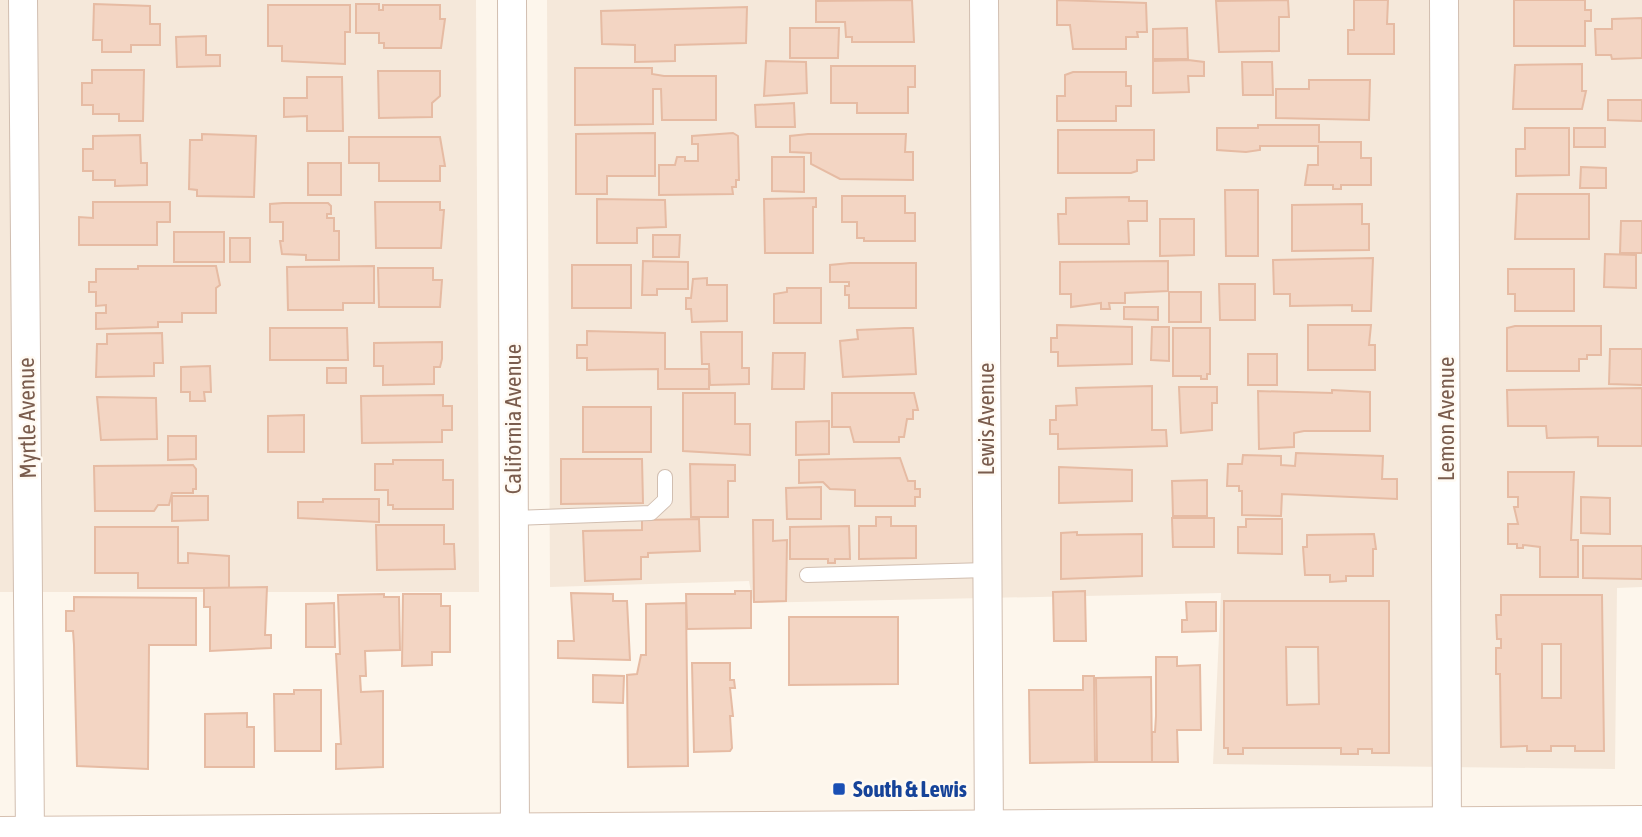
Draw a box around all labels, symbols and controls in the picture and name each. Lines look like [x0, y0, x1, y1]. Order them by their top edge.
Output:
street label: California Avenue [500, 344, 526, 494]
street label: Myrtle Avenue [13, 357, 41, 479]
street label: Lemon Avenue [1433, 357, 1459, 481]
street label: Lewis Avenue [973, 362, 999, 476]
place label: South & Lewis [853, 776, 967, 802]
marker: South & Lewis [831, 781, 847, 797]

